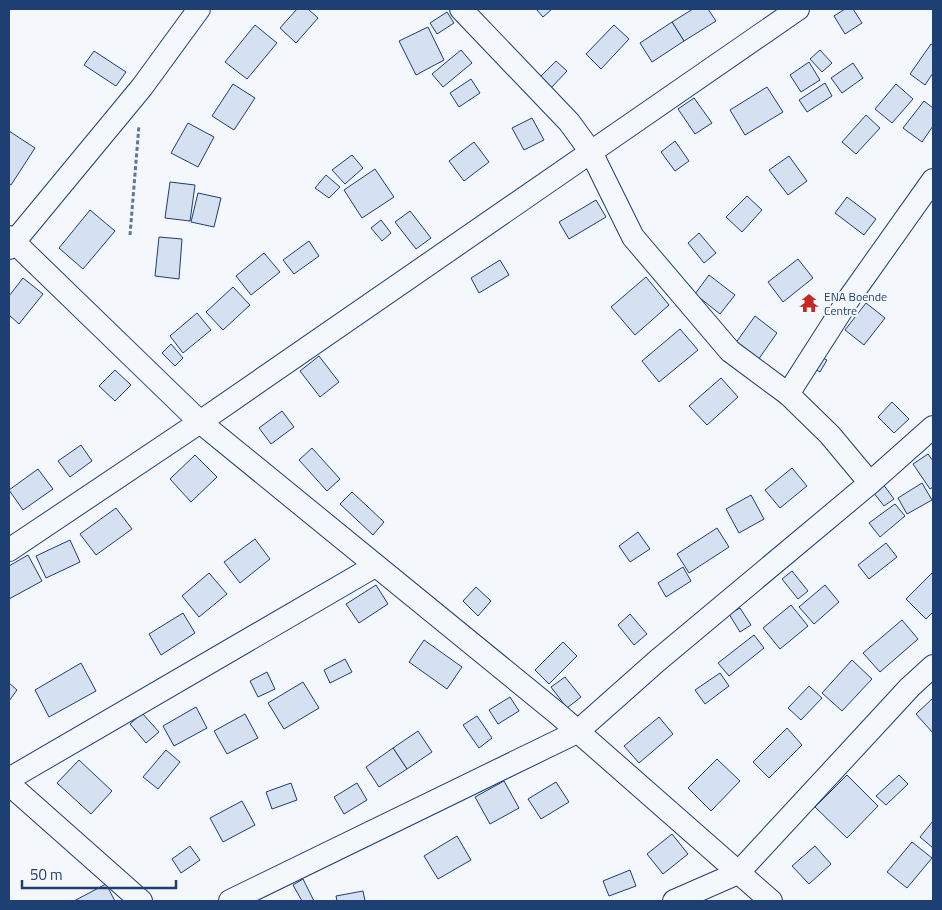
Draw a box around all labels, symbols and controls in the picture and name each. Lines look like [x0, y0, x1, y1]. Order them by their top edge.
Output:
place label: ENA Boende Centre [824, 287, 887, 320]
temple icon: ENA Boende Centre [798, 292, 820, 314]
scale bar [22, 858, 176, 890]
text: 50 m [30, 863, 63, 886]

